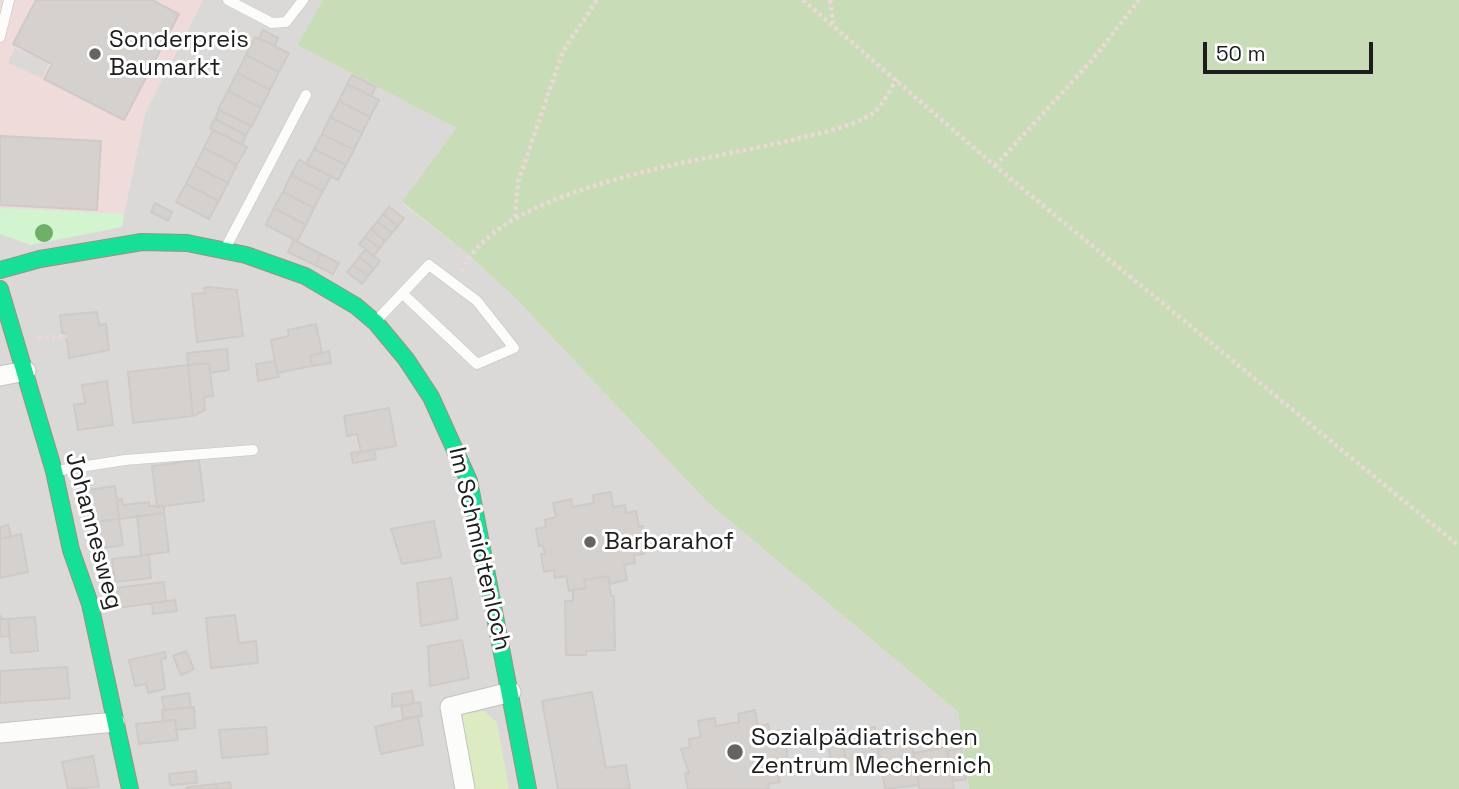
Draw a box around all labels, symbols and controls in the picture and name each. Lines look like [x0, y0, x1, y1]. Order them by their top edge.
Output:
place label: Sonderpreis Baumarkt [109, 26, 249, 82]
scale bar [1207, 28, 1377, 72]
text: 50 m [1216, 40, 1266, 67]
marker: Sonderpreis Baumarkt [87, 46, 103, 62]
street label: Im Schmidtenloch [442, 445, 516, 653]
street label: Johannesweg [58, 449, 128, 613]
place label: Barbarahof [604, 528, 734, 556]
marker: Barbarahof [582, 534, 598, 550]
place label: Sozialpädiatrischen Zentrum Mechernich [751, 724, 992, 780]
marker: Sozialpädiatrischen Zentrum Mechernich [725, 742, 745, 762]

